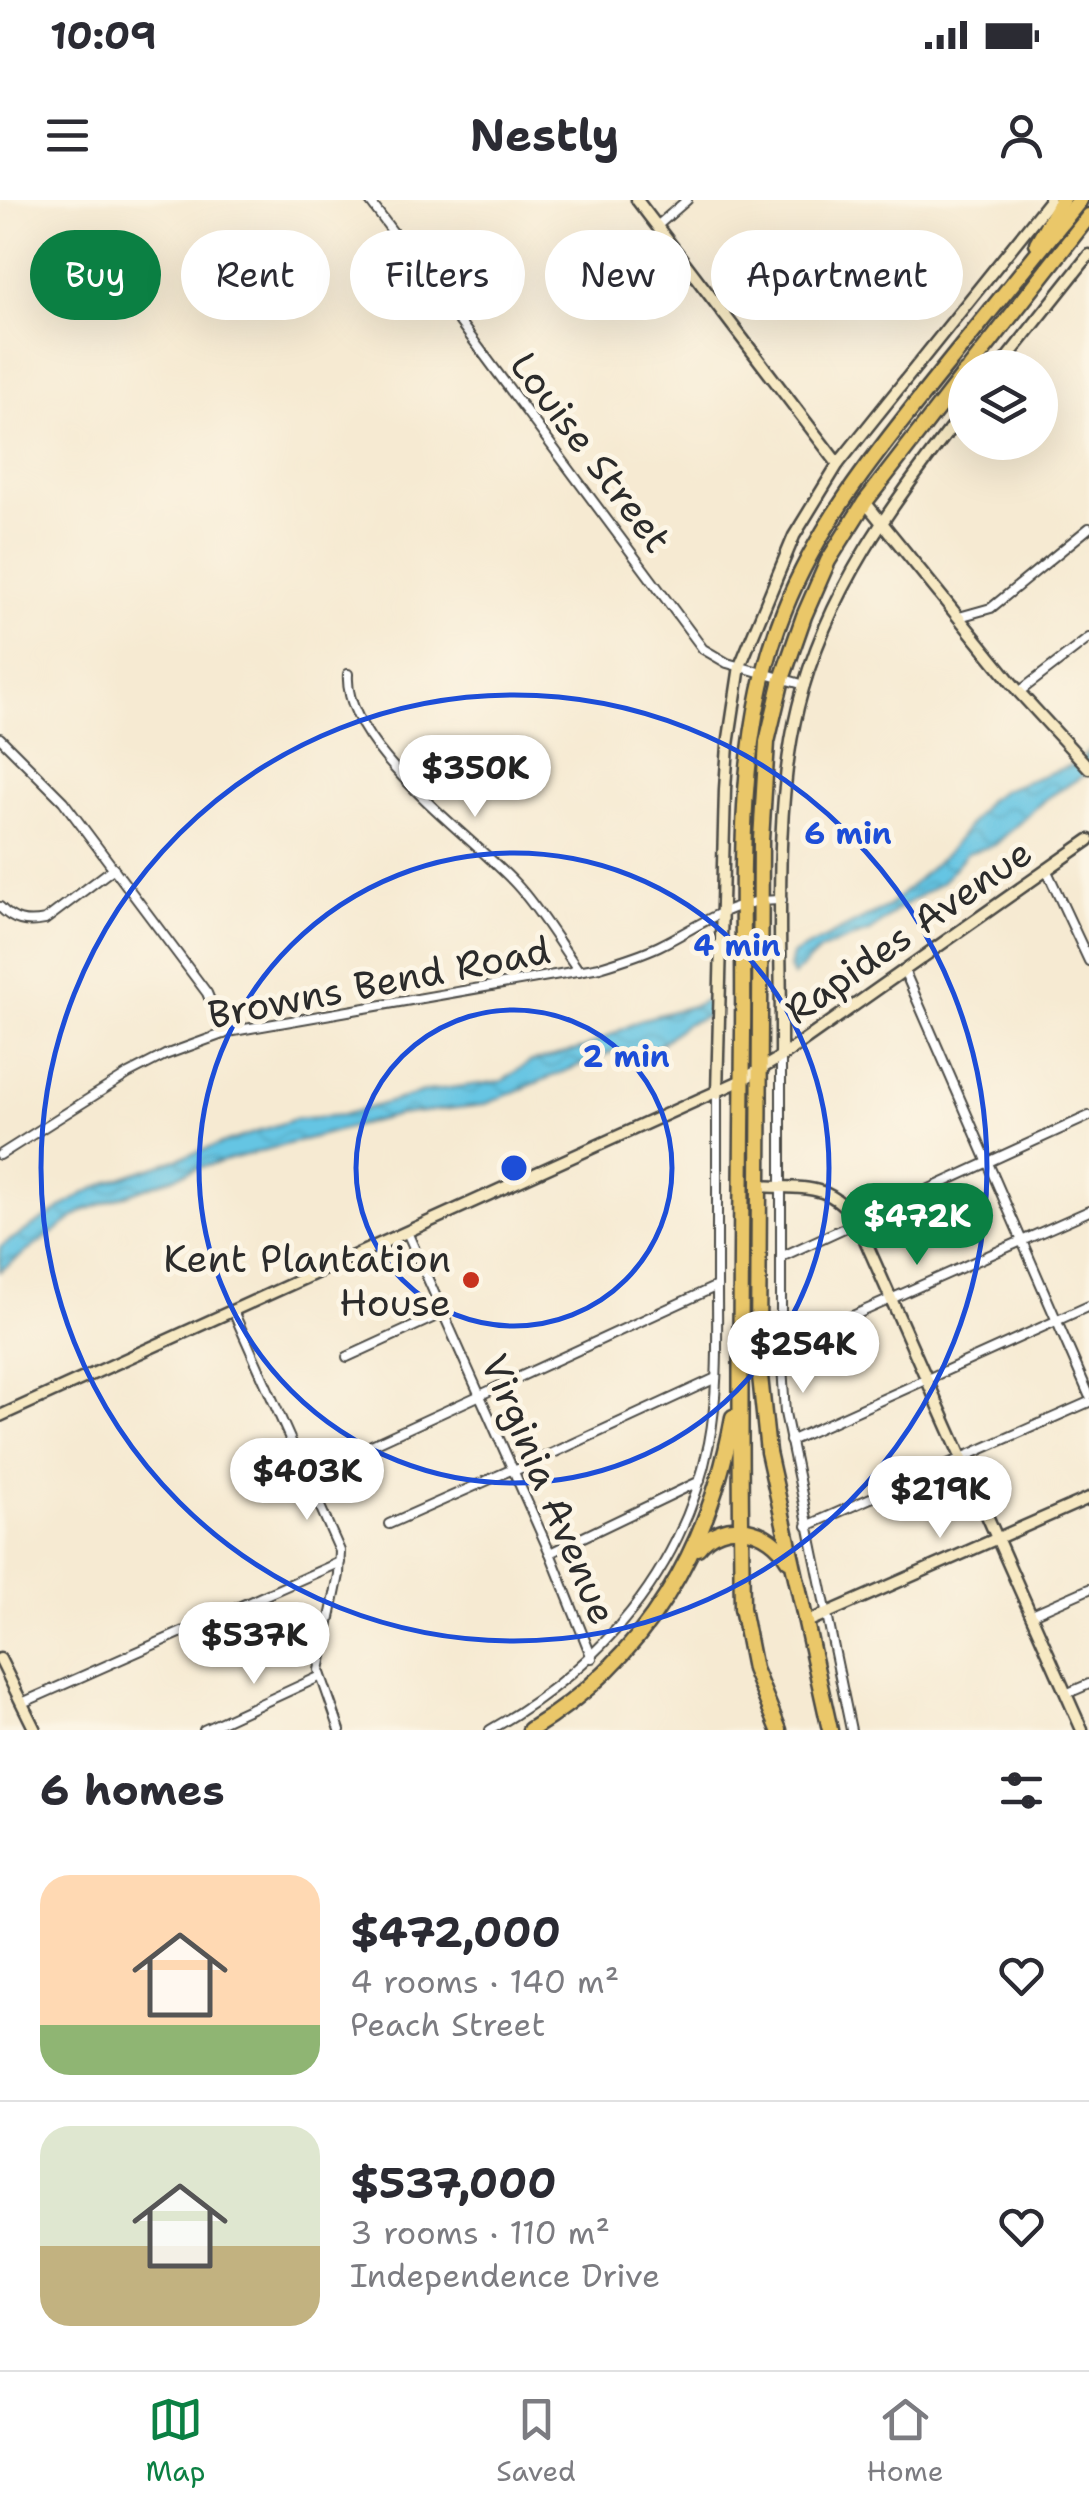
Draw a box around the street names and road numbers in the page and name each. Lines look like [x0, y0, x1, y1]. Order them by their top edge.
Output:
street label: Louise Street [499, 341, 683, 563]
street label: Rapides Avenue [774, 827, 1042, 1035]
street label: Browns Bend Road [204, 924, 554, 1040]
street label: Virginia Avenue [469, 1346, 629, 1632]

